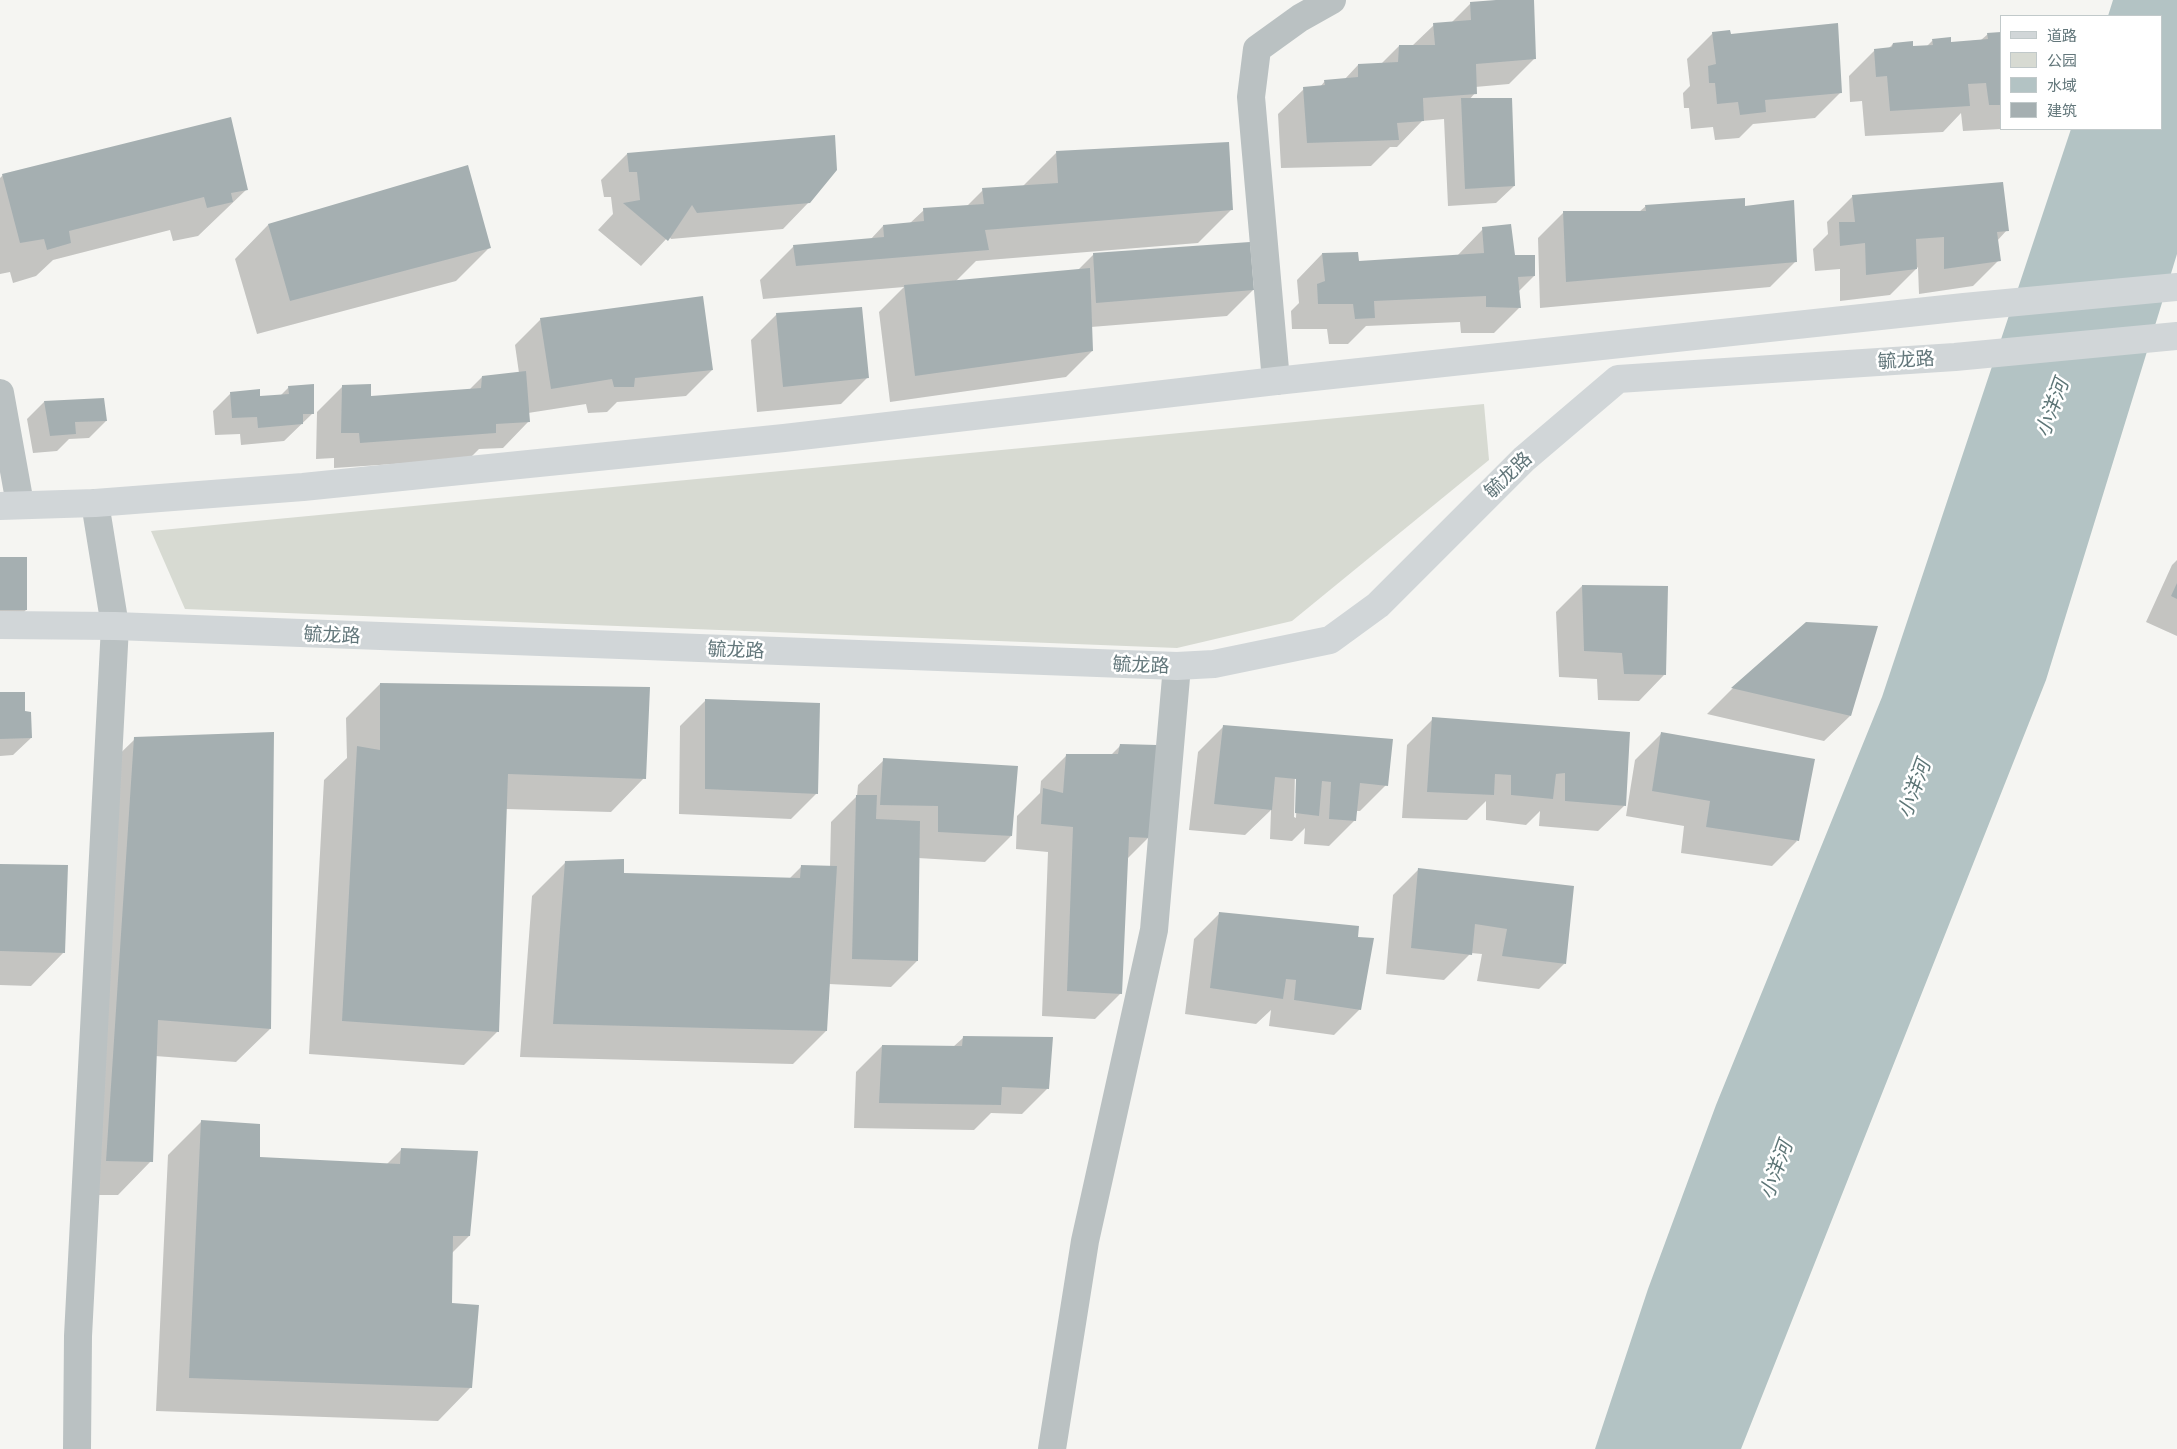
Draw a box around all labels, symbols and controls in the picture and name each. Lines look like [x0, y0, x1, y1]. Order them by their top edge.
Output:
legend [2000, 15, 2162, 130]
text: 道路 [2047, 26, 2077, 44]
text: 公园 [2047, 51, 2077, 69]
text: 水域 [2047, 76, 2077, 94]
text: 建筑 [2047, 101, 2077, 119]
street label: 毓龙路 [1877, 347, 1935, 373]
water label: 小洋河 [2030, 376, 2074, 440]
street label: 毓龙路 [1480, 447, 1536, 503]
street label: 毓龙路 [303, 623, 361, 647]
street label: 毓龙路 [707, 638, 765, 662]
street label: 毓龙路 [1112, 653, 1170, 677]
water label: 小洋河 [1892, 757, 1936, 821]
water label: 小洋河 [1754, 1138, 1798, 1202]

